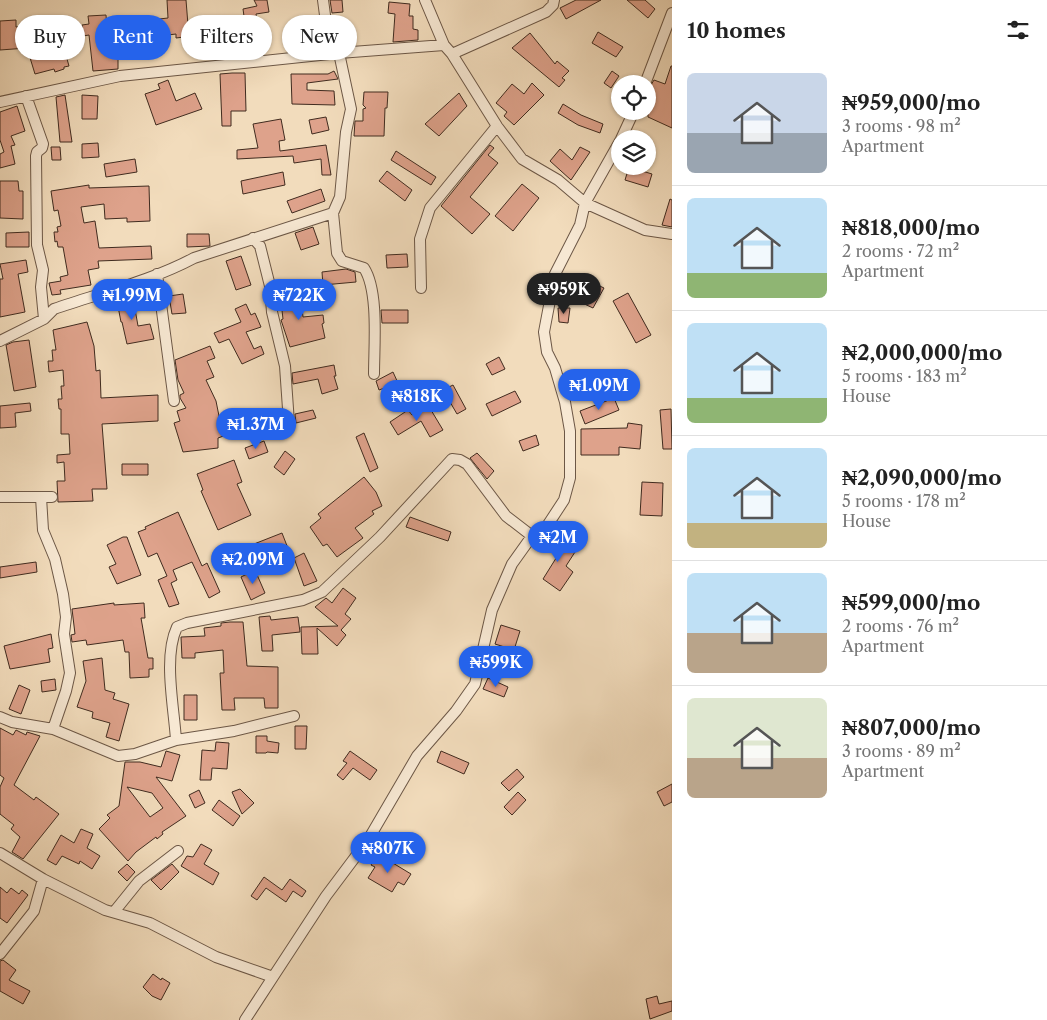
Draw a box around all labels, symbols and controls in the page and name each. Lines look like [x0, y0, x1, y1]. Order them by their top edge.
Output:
chip: Buy [15, 15, 85, 60]
chip: Rent [95, 15, 171, 60]
chip: Filters [181, 15, 272, 60]
chip: New [282, 15, 357, 60]
icon: filters [1004, 16, 1032, 44]
text: 10 homes [687, 18, 786, 43]
map controls [611, 75, 656, 175]
button: locate [611, 75, 656, 120]
text: ₦959,000/mo [842, 90, 980, 115]
icon: home [727, 93, 787, 153]
text: 3 rooms · 98 m² [842, 116, 961, 136]
button: layers [611, 130, 656, 175]
text: Apartment [842, 136, 924, 156]
text: ₦818,000/mo [842, 215, 980, 240]
icon: home [727, 218, 787, 278]
text: 2 rooms · 72 m² [842, 241, 959, 261]
text: Apartment [842, 261, 924, 281]
pin: ₦959K [529, 272, 599, 315]
pin: ₦1.99M [91, 278, 173, 321]
pin: ₦722K [264, 278, 334, 321]
text: ₦959K [538, 279, 590, 299]
text: ₦1.99M [103, 285, 161, 305]
text: ₦722K [273, 285, 325, 305]
text: ₦2,000,000/mo [842, 340, 1002, 365]
icon: home [727, 343, 787, 403]
text: 5 rooms · 183 m² [842, 366, 967, 386]
pin: ₦1.09M [558, 368, 640, 411]
text: ₦1.09M [569, 375, 629, 395]
pin: ₦818K [382, 380, 452, 422]
text: ₦818K [391, 386, 443, 406]
text: House [842, 386, 891, 406]
pin: ₦1.37M [215, 408, 297, 450]
text: ₦1.37M [227, 414, 285, 434]
text: ₦2,090,000/mo [842, 465, 1002, 490]
icon: home [727, 468, 787, 528]
text: 5 rooms · 178 m² [842, 491, 966, 511]
text: House [842, 511, 891, 531]
pin: ₦2M [534, 520, 582, 563]
text: ₦2M [539, 527, 577, 547]
pin: ₦2.09M [212, 542, 294, 585]
text: ₦2.09M [222, 549, 284, 569]
text: ₦599,000/mo [842, 590, 980, 615]
icon: home [727, 593, 787, 653]
text: 2 rooms · 76 m² [842, 616, 959, 636]
text: Apartment [842, 636, 924, 656]
pin: ₦599K [461, 646, 531, 688]
text: ₦599K [470, 652, 522, 672]
text: ₦807,000/mo [842, 715, 981, 740]
icon: home [727, 718, 787, 778]
text: 3 rooms · 89 m² [842, 741, 961, 761]
text: Apartment [842, 761, 924, 781]
pin: ₦807K [353, 832, 423, 874]
text: ₦807K [362, 838, 414, 858]

